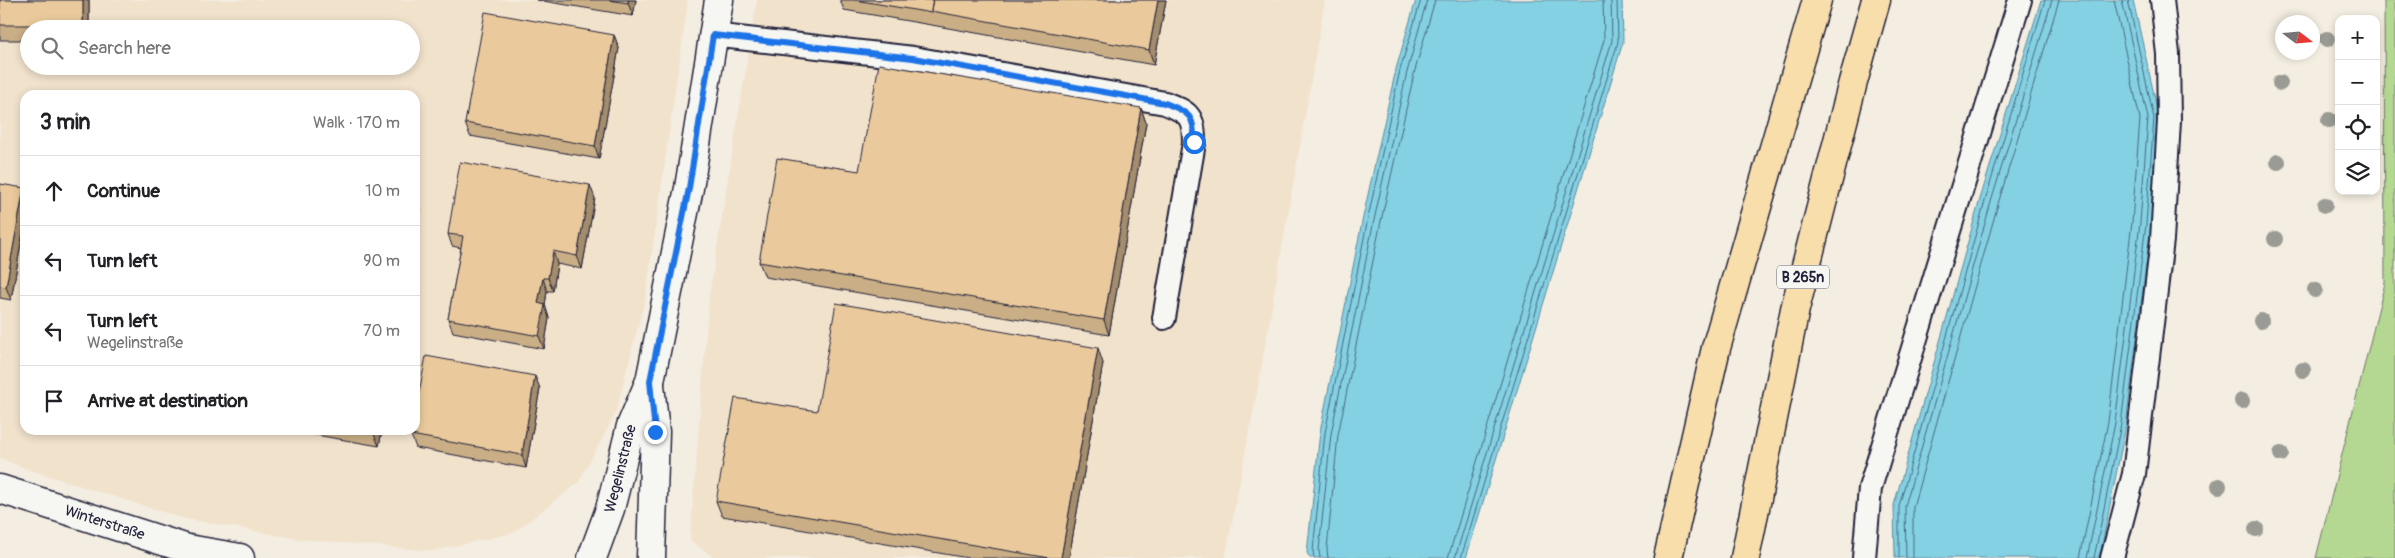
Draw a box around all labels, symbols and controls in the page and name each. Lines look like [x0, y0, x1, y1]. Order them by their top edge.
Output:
north arrow [2275, 15, 2320, 60]
map controls [2335, 15, 2380, 195]
button: + [2335, 15, 2380, 60]
search box [20, 20, 420, 75]
icon: search [38, 34, 66, 62]
text: Search here [78, 36, 171, 60]
button: − [2335, 60, 2380, 105]
button: locate [2335, 105, 2380, 150]
text: 3 min [40, 109, 90, 136]
text: Walk · 170 m [313, 113, 400, 133]
route start [1183, 131, 1206, 154]
button: layers [2335, 150, 2380, 195]
icon: ahead [40, 177, 68, 205]
text: Continue [87, 179, 160, 203]
text: 10 m [365, 181, 400, 201]
icon: left [40, 247, 68, 275]
text: Turn left [87, 249, 157, 273]
text: 90 m [363, 251, 400, 271]
road number: B 265n [1777, 266, 1829, 288]
text: Turn left [87, 309, 157, 333]
icon: left [40, 317, 68, 345]
text: 70 m [363, 321, 400, 341]
text: Wegelinstraße [87, 333, 183, 353]
icon: arrive [40, 387, 68, 415]
text: Arrive at destination [87, 389, 248, 413]
route end [644, 421, 667, 444]
street label: Wegelinstraße [600, 422, 641, 515]
street label: Winterstraße [62, 501, 148, 544]

